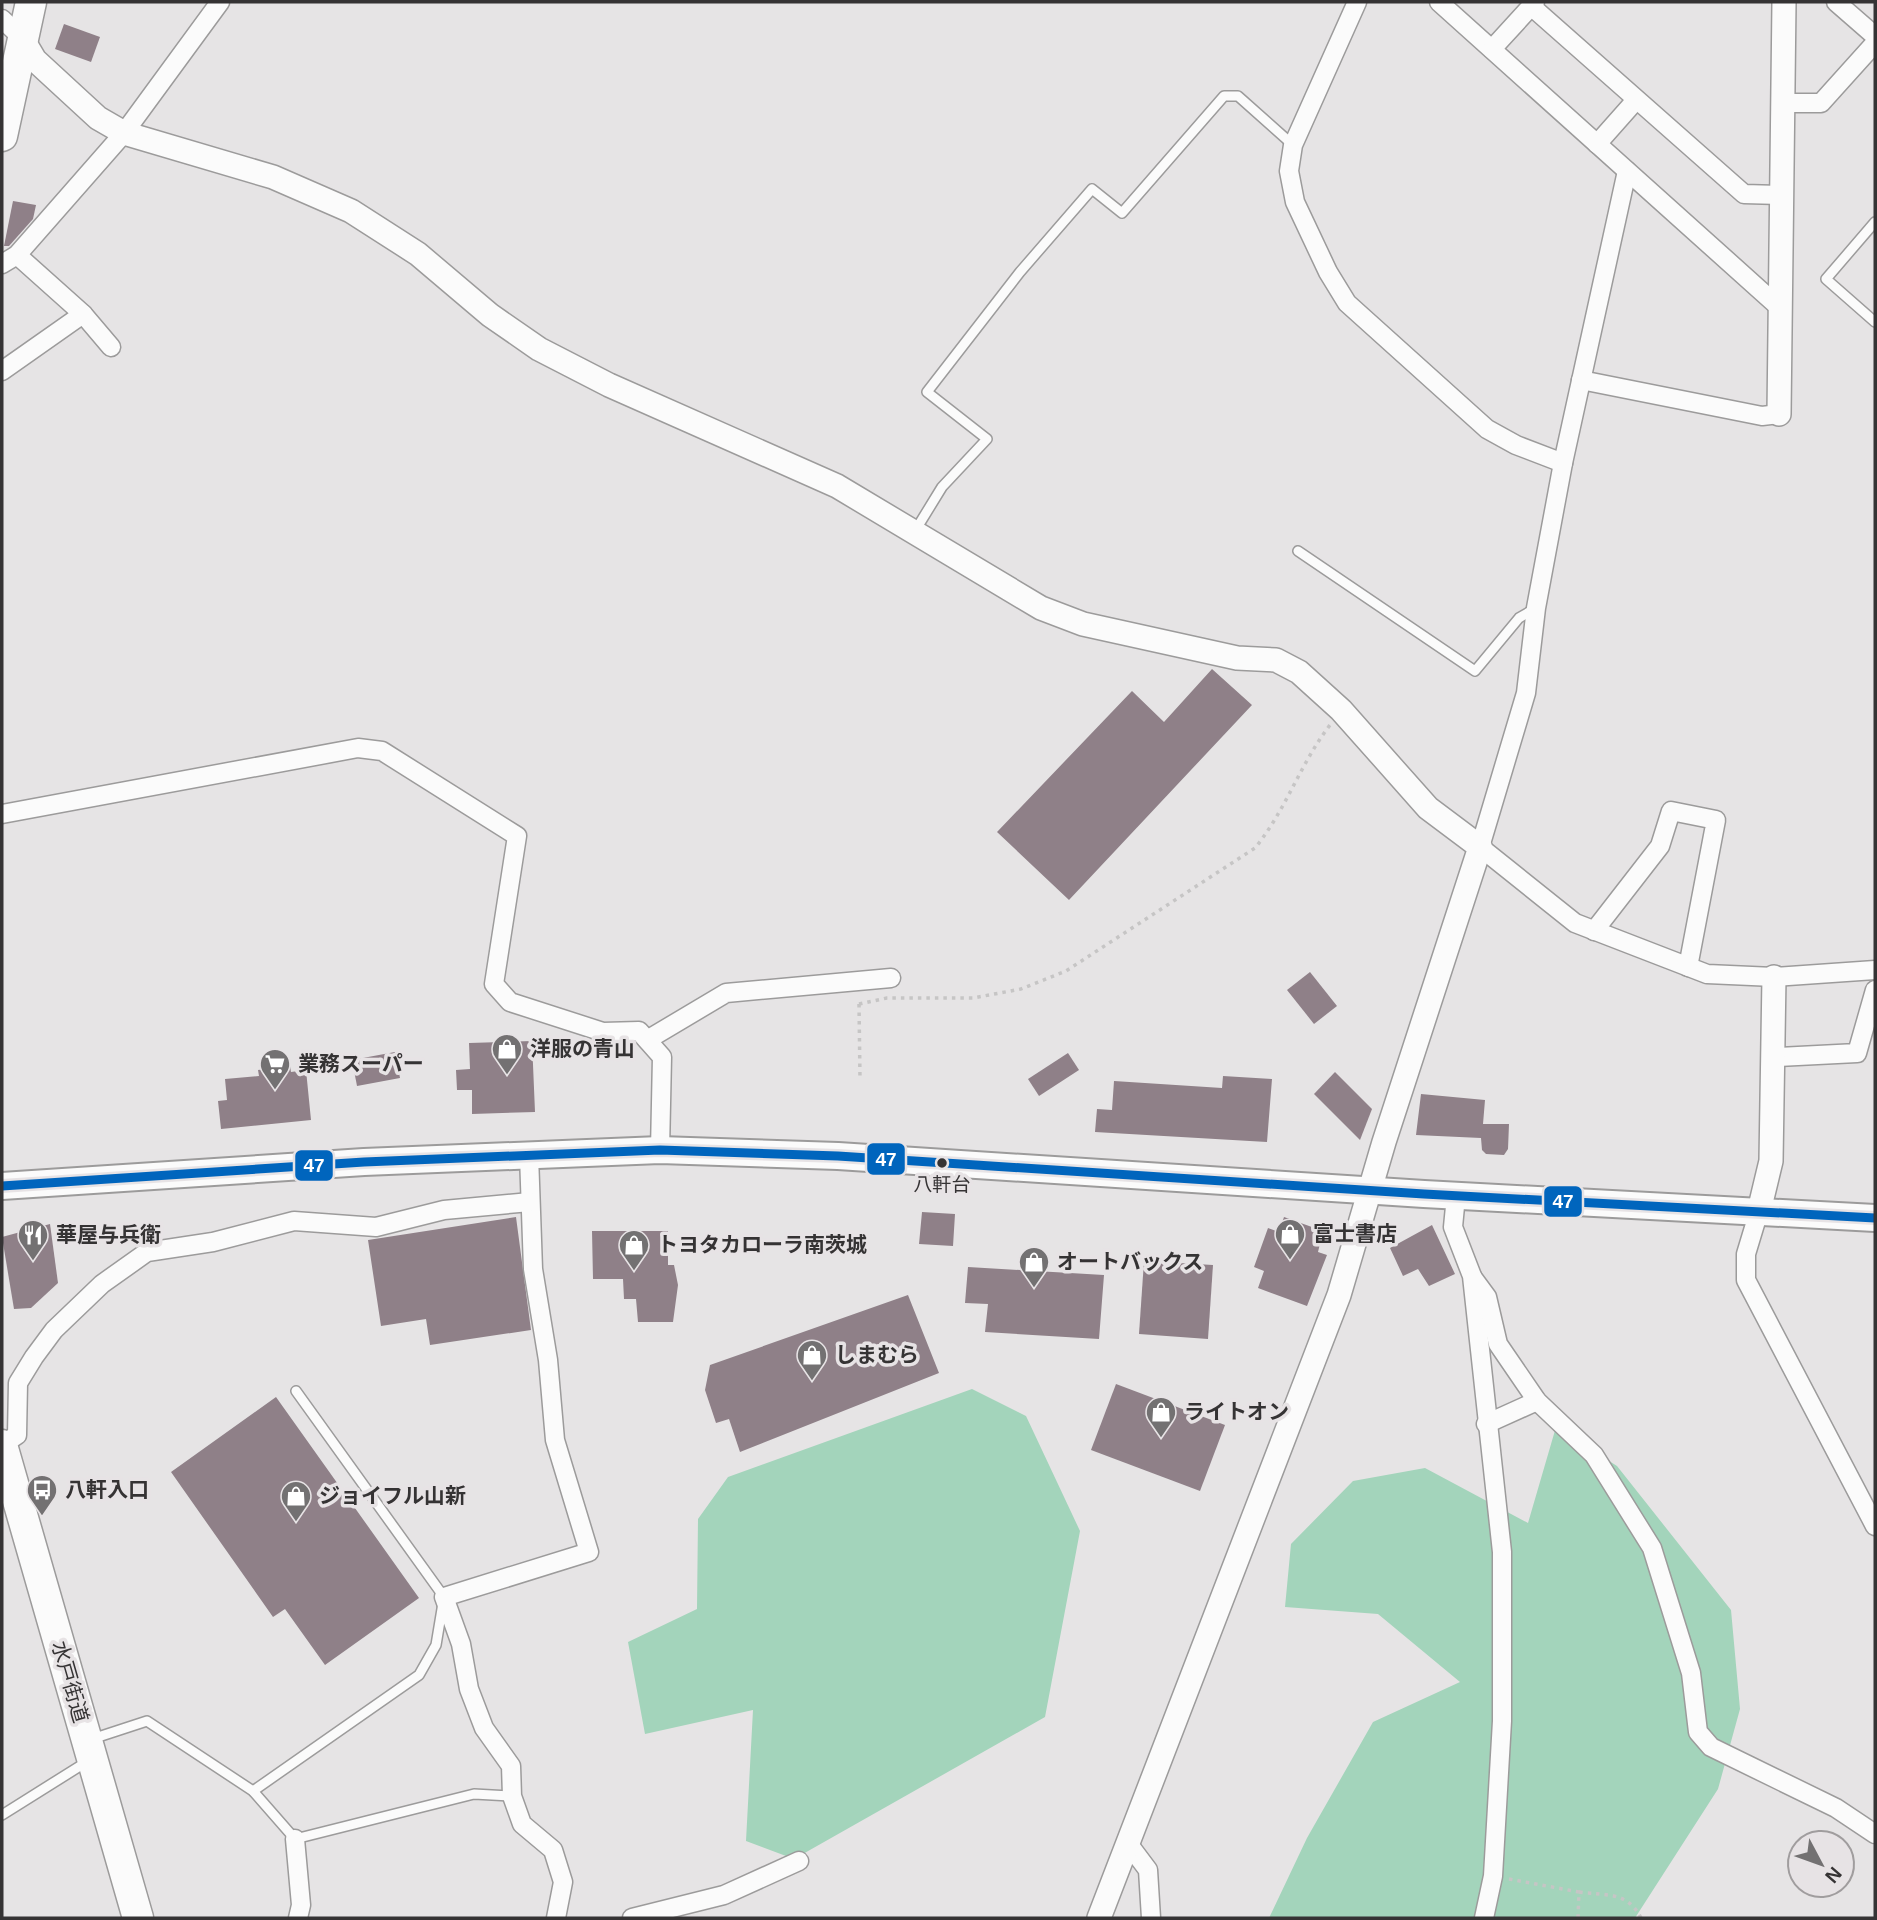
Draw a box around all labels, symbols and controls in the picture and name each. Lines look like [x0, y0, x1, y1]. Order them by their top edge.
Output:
shop icon: 洋服の青山 [490, 1032, 524, 1076]
place label: 洋服の青山 [530, 1037, 635, 1060]
supermarket icon: 業務スーパー [258, 1047, 292, 1091]
place label: 業務スーパー [298, 1052, 424, 1075]
line badge: 47 [866, 1142, 906, 1176]
line badge: 47 [294, 1149, 334, 1182]
text: 47 [875, 1149, 897, 1170]
text: 47 [303, 1155, 325, 1176]
marker: 八軒台 [935, 1156, 949, 1170]
place label: 八軒台 [913, 1174, 971, 1195]
line badge: 47 [1543, 1185, 1583, 1218]
text: 47 [1552, 1191, 1574, 1212]
shop icon: 富士書店 [1273, 1217, 1307, 1261]
restaurant icon: 華屋与兵衛 [16, 1218, 50, 1262]
place label: 富士書店 [1313, 1222, 1397, 1245]
place label: 華屋与兵衛 [56, 1223, 161, 1246]
shop icon: トヨタカローラ南茨城 [617, 1228, 651, 1272]
place label: トヨタカローラ南茨城 [657, 1233, 867, 1256]
shop icon: オートバックス [1017, 1245, 1051, 1289]
place label: オートバックス [1057, 1250, 1203, 1273]
shop icon: しまむら [795, 1338, 829, 1382]
place label: しまむら [835, 1343, 919, 1366]
shop icon: ライトオン [1144, 1395, 1178, 1439]
place label: ライトオン [1184, 1400, 1289, 1423]
bus stop icon: 八軒入口 [25, 1473, 59, 1517]
place label: 八軒入口 [65, 1478, 149, 1501]
shop icon: ジョイフル山新 [279, 1479, 313, 1523]
place label: ジョイフル山新 [319, 1484, 466, 1507]
street label: 水戸街道 [48, 1638, 93, 1725]
north arrow [1786, 1829, 1856, 1899]
text: N [1821, 1863, 1846, 1887]

